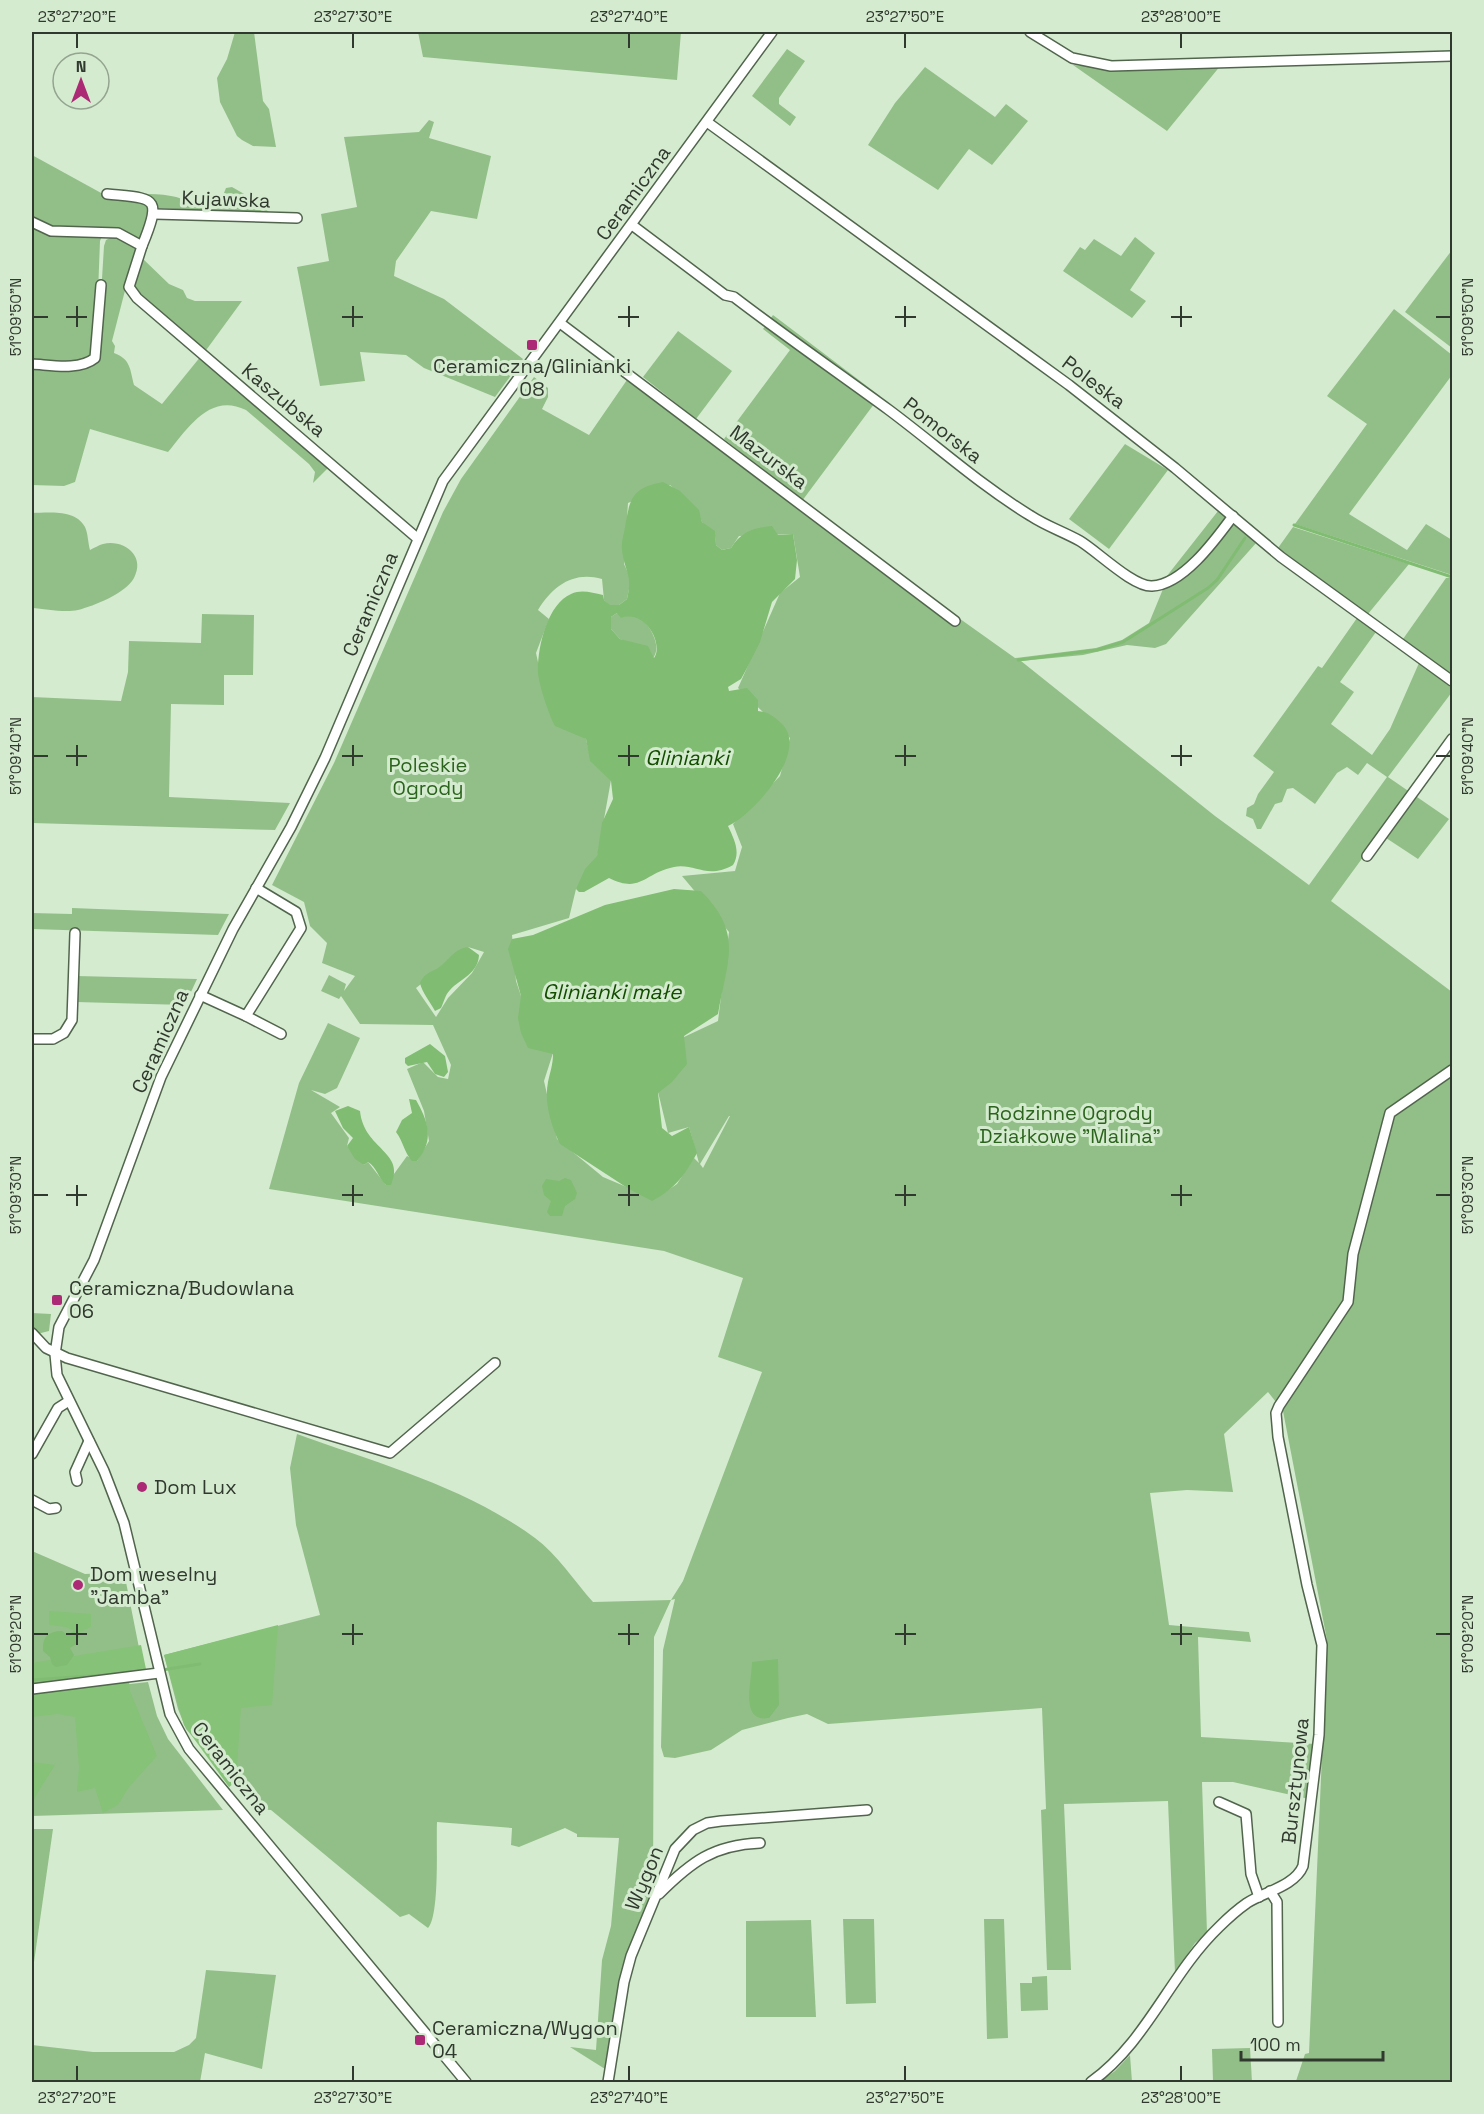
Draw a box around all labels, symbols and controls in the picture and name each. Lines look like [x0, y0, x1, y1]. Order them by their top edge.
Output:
text: 23°27'20"E [38, 7, 116, 26]
text: 23°27'30"E [314, 7, 392, 26]
text: 23°27'40"E [590, 7, 668, 26]
text: 23°27'50"E [866, 7, 944, 26]
text: 23°28'00"E [1141, 7, 1221, 26]
north arrow [51, 51, 111, 111]
text: N [76, 56, 86, 77]
street label: Ceramiczna [590, 140, 676, 246]
street label: Kujawska [181, 184, 271, 214]
text: 51°09'50"N [6, 278, 25, 356]
text: 51°09'50"N [1458, 278, 1477, 356]
marker: Ceramiczna/Glinianki 08 [525, 338, 539, 352]
street label: Poleska [1057, 350, 1131, 414]
place label: Ceramiczna/Glinianki 08 [433, 353, 631, 402]
street label: Kaszubska [236, 357, 332, 443]
street label: Pomorska [898, 391, 988, 469]
street label: Mazurska [725, 419, 813, 495]
street label: Ceramiczna [336, 548, 404, 660]
text: 51°09'40"N [6, 717, 25, 795]
text: 51°09'40"N [1458, 717, 1477, 795]
water label: Glinianki [645, 744, 732, 771]
park label: Poleskie Ogrody [389, 752, 467, 801]
water label: Glinianki małe [542, 978, 683, 1005]
street label: Ceramiczna [125, 985, 195, 1097]
park label: Rodzinne Ogrody Działkowe "Malina" [979, 1100, 1161, 1149]
text: 51°09'30"N [6, 1156, 25, 1234]
text: 51°09'30"N [1458, 1156, 1477, 1234]
place label: Ceramiczna/Budowlana 06 [69, 1275, 294, 1324]
marker: Ceramiczna/Budowlana 06 [50, 1293, 64, 1307]
place label: Dom Lux [154, 1474, 237, 1500]
marker: Dom Lux [135, 1480, 149, 1494]
place label: Dom weselny "Jamba" [90, 1561, 217, 1610]
marker: Dom weselny "Jamba" [71, 1578, 85, 1592]
text: 51°09'20"N [6, 1595, 25, 1673]
text: 51°09'20"N [1458, 1595, 1477, 1673]
street label: Ceramiczna [187, 1716, 275, 1820]
street label: Bursztynowa [1275, 1716, 1315, 1846]
street label: Wygon [619, 1842, 669, 1914]
place label: Ceramiczna/Wygon 04 [432, 2015, 618, 2064]
scale bar [1241, 2024, 1384, 2062]
marker: Ceramiczna/Wygon 04 [413, 2033, 427, 2047]
text: 100 m [1250, 2033, 1301, 2056]
text: 23°27'20"E [38, 2088, 116, 2107]
text: 23°27'30"E [314, 2088, 392, 2107]
text: 23°27'40"E [590, 2088, 668, 2107]
text: 23°27'50"E [866, 2088, 944, 2107]
text: 23°28'00"E [1141, 2088, 1221, 2107]

